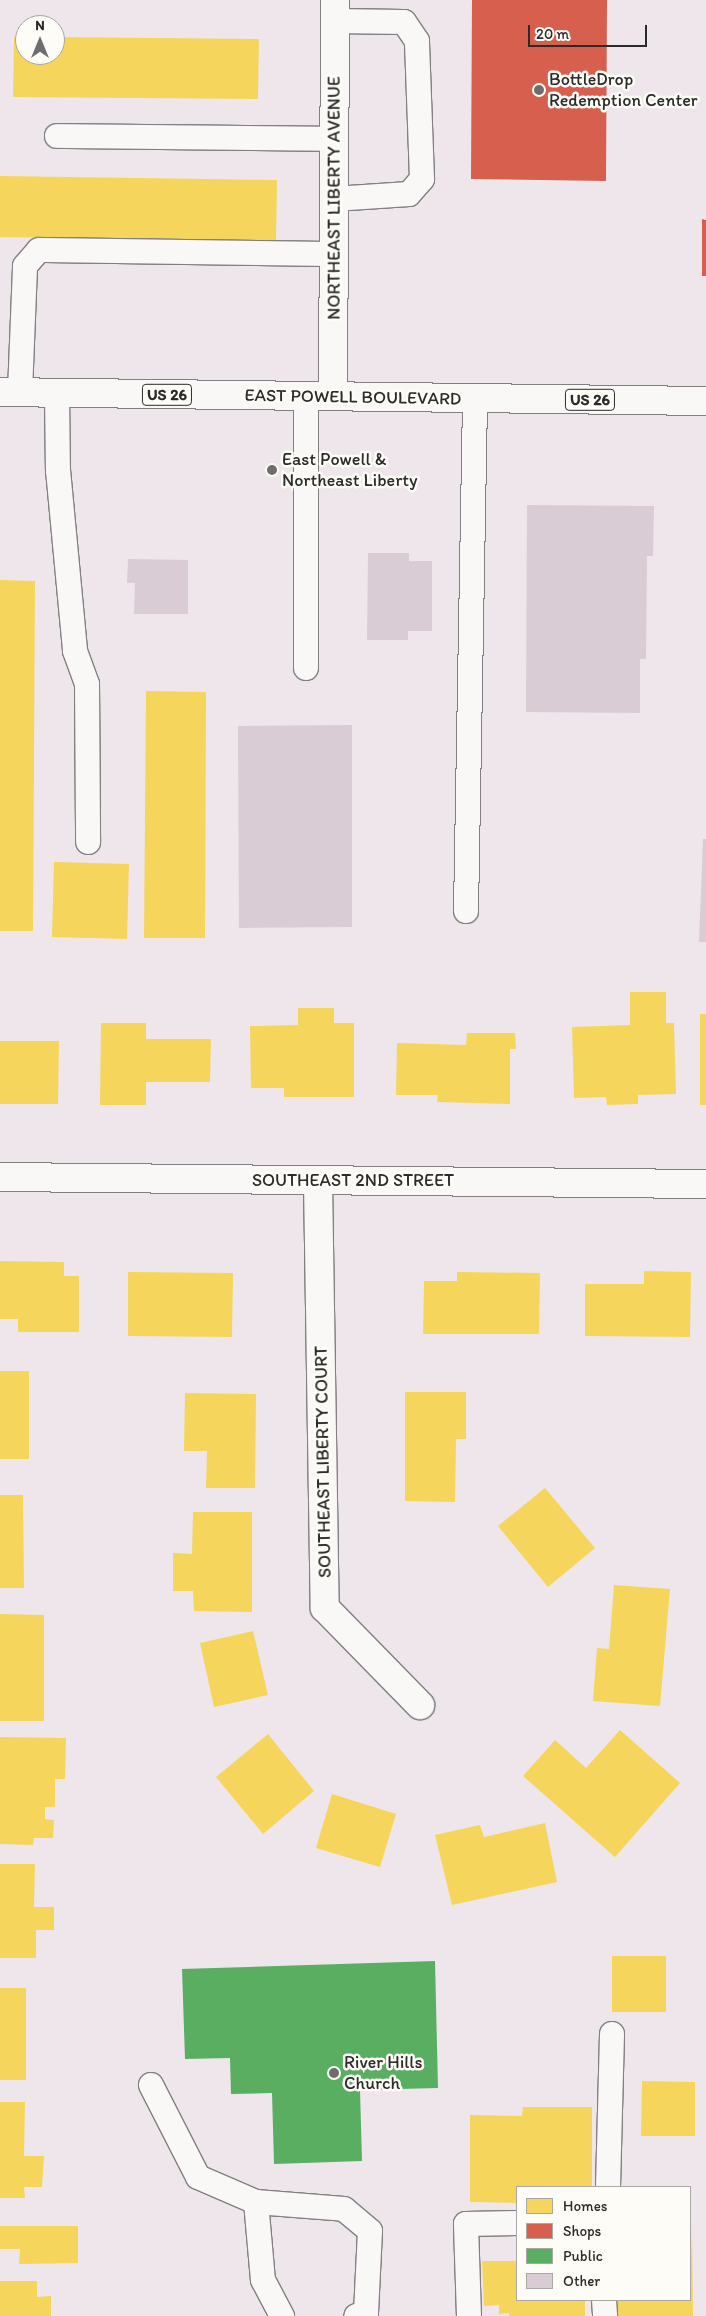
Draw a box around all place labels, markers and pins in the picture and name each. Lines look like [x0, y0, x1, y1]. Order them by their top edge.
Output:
place label: BottleDrop Redemption Center [549, 69, 698, 112]
marker: BottleDrop Redemption Center [533, 84, 545, 96]
place label: East Powell & Northeast Liberty [282, 449, 417, 492]
marker: East Powell & Northeast Liberty [266, 464, 278, 476]
place label: River Hills Church [344, 2052, 423, 2094]
marker: River Hills Church [328, 2067, 340, 2079]

